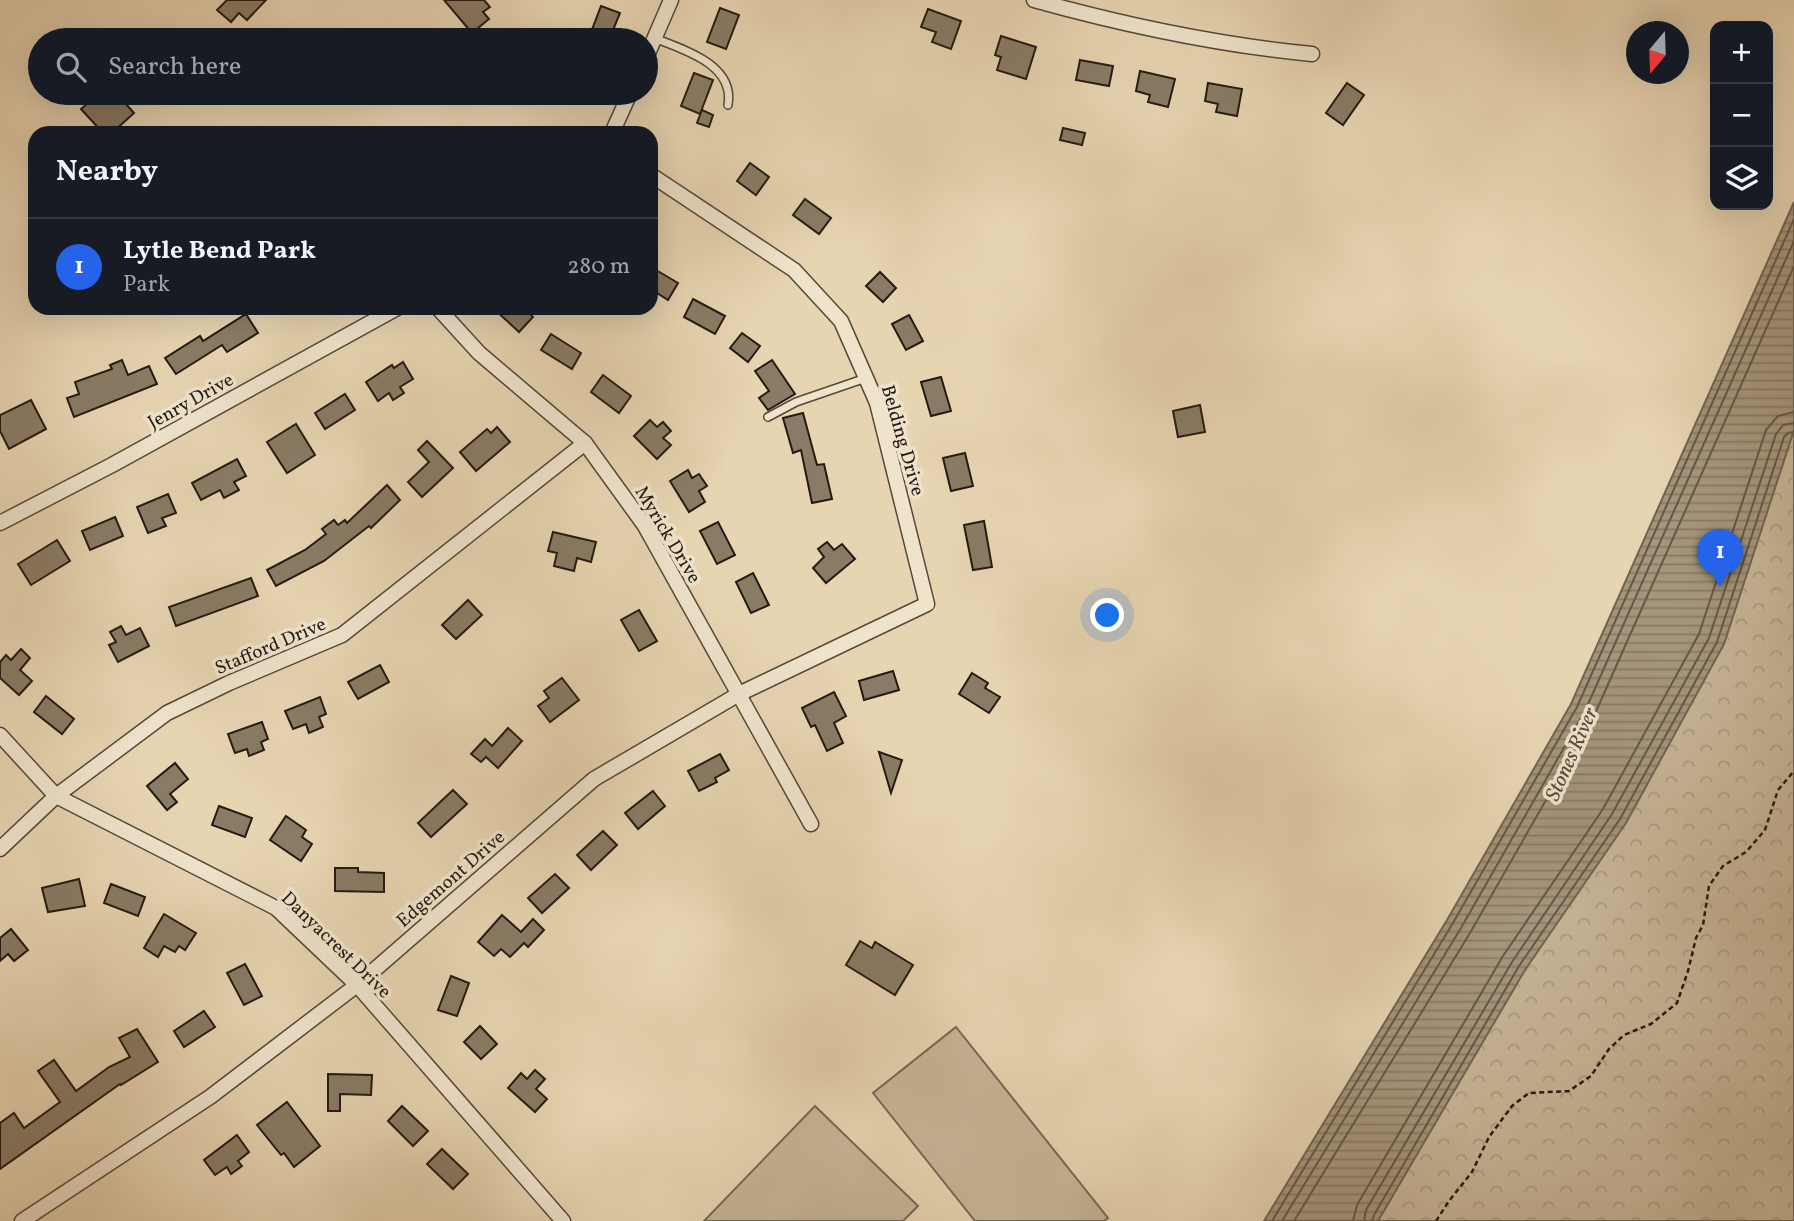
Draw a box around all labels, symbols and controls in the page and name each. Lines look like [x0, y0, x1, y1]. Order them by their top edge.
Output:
north arrow [1626, 21, 1689, 84]
map controls [1710, 21, 1773, 210]
button: + [1710, 21, 1773, 84]
search box [28, 28, 658, 105]
icon: search [52, 48, 90, 86]
text: Search here [108, 49, 241, 85]
button: − [1710, 84, 1773, 147]
button: layers [1710, 147, 1773, 210]
text: Nearby [56, 151, 158, 193]
text: Lytle Bend Park [123, 233, 316, 269]
text: 1 [74, 251, 84, 283]
text: 280 m [567, 251, 630, 283]
text: Park [123, 269, 170, 301]
street label: Jenry Drive [143, 367, 239, 436]
street label: Belding Drive [874, 382, 930, 499]
street label: Myrick Drive [628, 481, 707, 589]
pin: 1 [1697, 529, 1743, 587]
your location [1090, 598, 1124, 632]
street label: Stafford Drive [211, 612, 330, 682]
water label: Stones River [1539, 703, 1606, 806]
street label: Edgemont Drive [391, 825, 511, 934]
street label: Danyacrest Drive [275, 886, 396, 1005]

